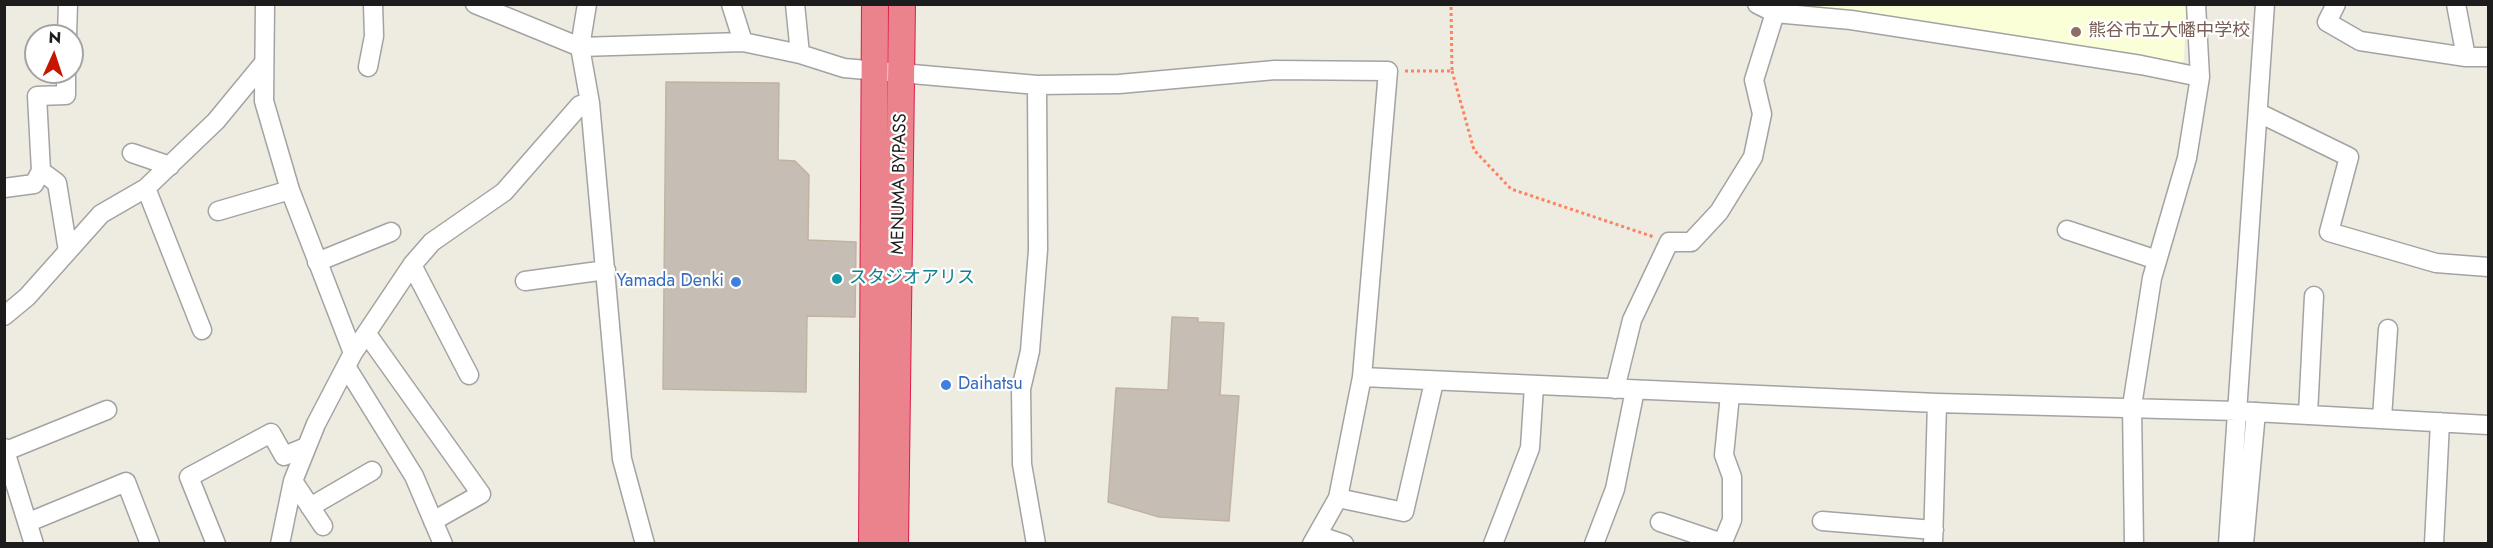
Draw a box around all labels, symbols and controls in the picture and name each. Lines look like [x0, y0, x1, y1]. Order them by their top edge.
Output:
place label: 熊谷市立大幡中学校 [2088, 21, 2250, 43]
north arrow [24, 24, 84, 84]
marker: 熊谷市立大幡中学校 [2069, 25, 2083, 39]
text: N [48, 26, 62, 49]
street label: MENUMA BYPASS [888, 113, 912, 255]
place label: スタジオアリス [849, 268, 975, 290]
place label: Yamada Denki [616, 271, 724, 293]
marker: スタジオアリス [830, 272, 844, 286]
marker: Yamada Denki [729, 275, 743, 289]
place label: Daihatsu [958, 374, 1023, 396]
marker: Daihatsu [939, 378, 953, 392]

